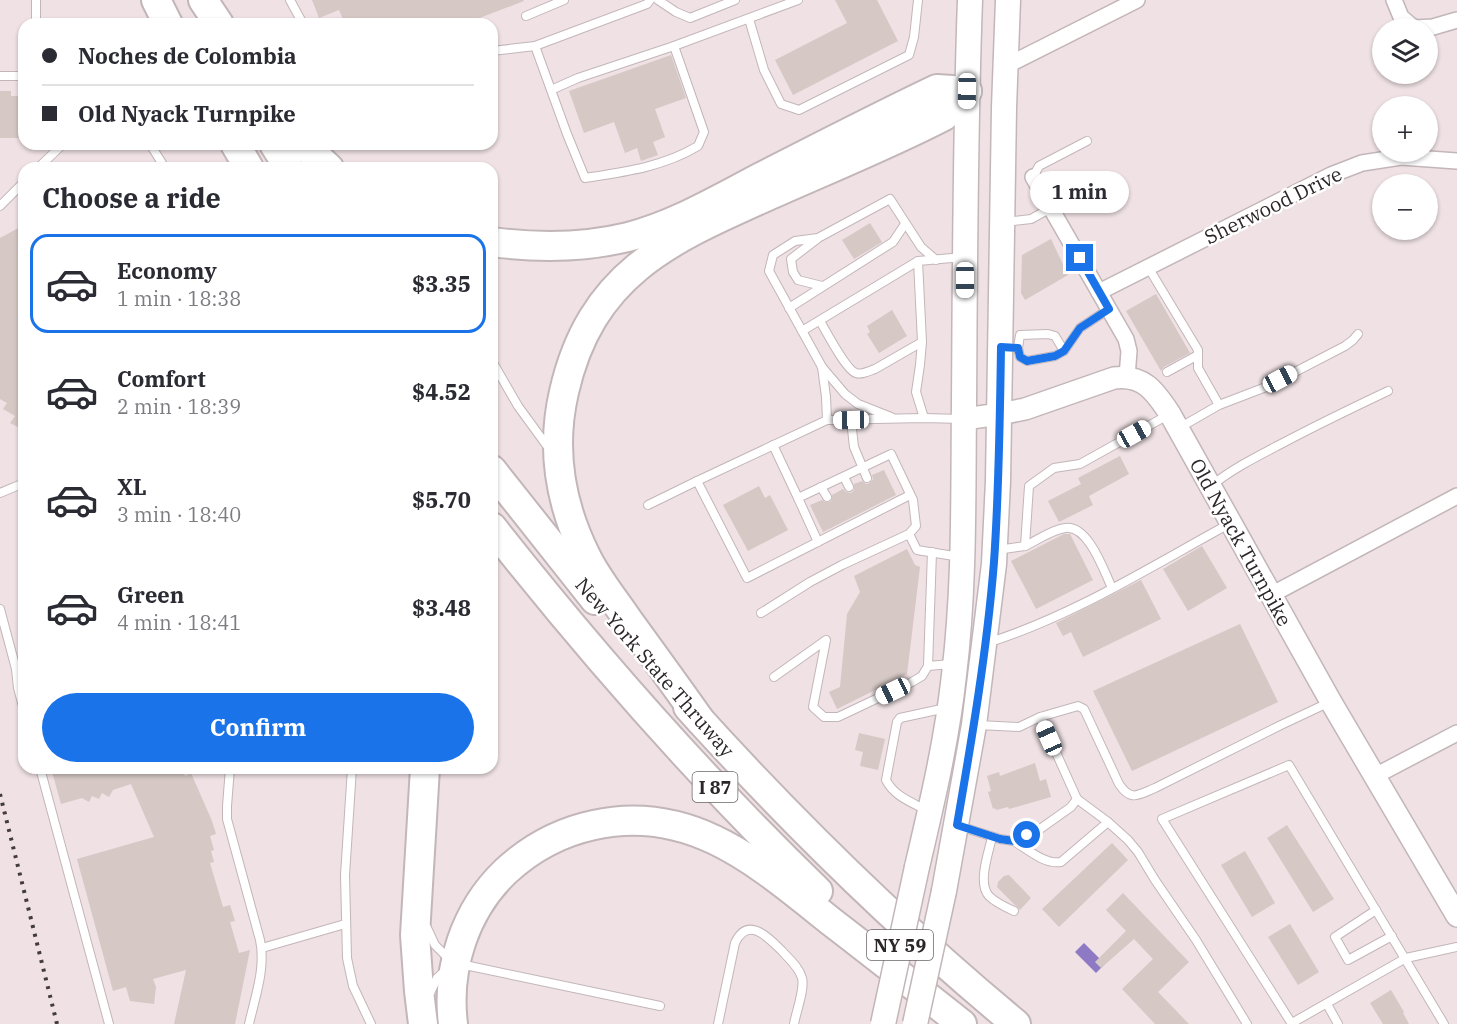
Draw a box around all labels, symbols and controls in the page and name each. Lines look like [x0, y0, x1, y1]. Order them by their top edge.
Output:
map controls [1372, 18, 1438, 240]
button: layers [1372, 18, 1438, 84]
text: Noches de Colombia [78, 41, 297, 70]
car [958, 73, 976, 109]
button: + [1372, 96, 1438, 162]
text: Old Nyack Turnpike [78, 99, 296, 128]
street label: Sherwood Drive [1200, 160, 1346, 250]
callout: 1 min [1030, 171, 1130, 213]
button: − [1372, 174, 1438, 240]
text: 1 min [1052, 178, 1108, 205]
text: Choose a ride [42, 180, 221, 215]
route end [1066, 244, 1093, 271]
text: Economy [117, 256, 217, 285]
icon: car [45, 257, 99, 311]
car [956, 262, 974, 298]
text: $3.35 [412, 269, 471, 298]
text: 1 min · 18:38 [117, 285, 241, 312]
car [1260, 363, 1300, 395]
text: Comfort [117, 364, 206, 393]
icon: car [45, 365, 99, 419]
text: $4.52 [412, 377, 471, 406]
text: 2 min · 18:39 [117, 393, 241, 420]
car [833, 411, 869, 429]
car [1114, 417, 1154, 451]
street label: Old Nyack Turnpike [1184, 453, 1298, 631]
text: XL [117, 472, 147, 501]
icon: car [45, 473, 99, 527]
text: $5.70 [412, 485, 471, 514]
text: 3 min · 18:40 [117, 501, 241, 528]
street label: New York State Thruway [569, 571, 741, 763]
text: Green [117, 580, 184, 609]
icon: car [45, 581, 99, 635]
text: $3.48 [412, 593, 471, 622]
text: 4 min · 18:41 [117, 609, 241, 636]
car [873, 675, 913, 707]
button: Confirm [42, 693, 474, 762]
car [1033, 718, 1065, 758]
road number: I 87 [692, 772, 738, 802]
route start [1013, 821, 1040, 848]
road number: NY 59 [867, 930, 933, 960]

